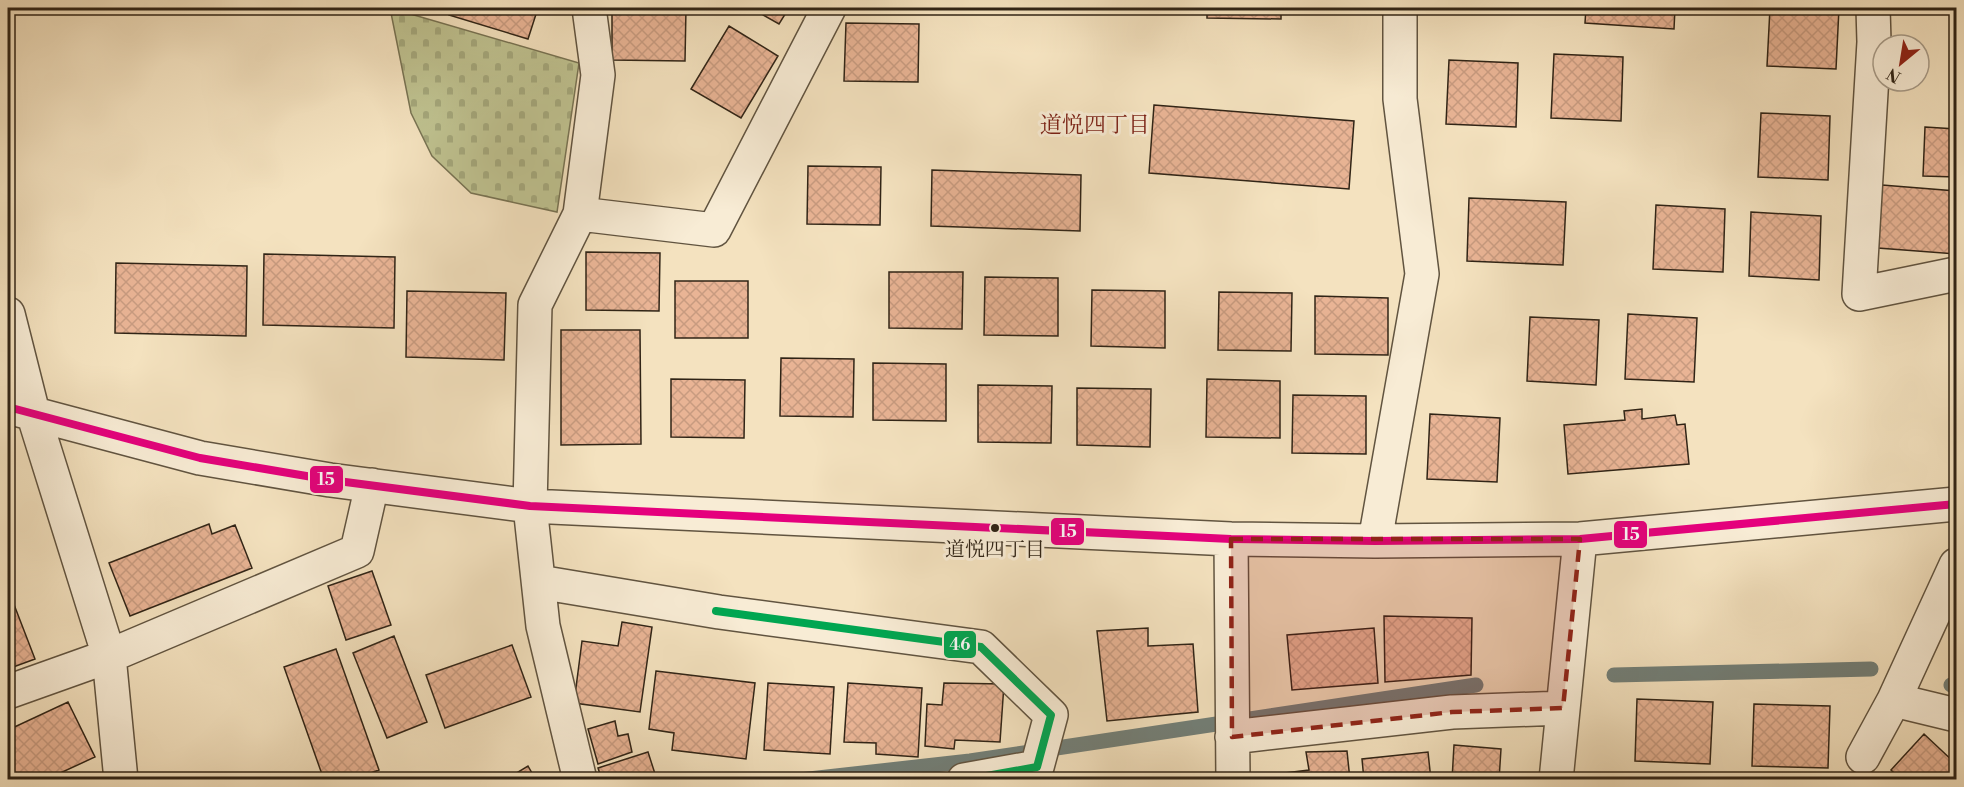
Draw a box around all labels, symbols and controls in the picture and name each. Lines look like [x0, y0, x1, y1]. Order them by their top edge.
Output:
north arrow [1871, 33, 1931, 93]
text: N [1883, 63, 1904, 87]
district label: 道悦四丁目 [1040, 112, 1150, 139]
line badge: 15 [309, 465, 344, 494]
text: 15 [317, 470, 335, 490]
line badge: 15 [1050, 517, 1085, 546]
line badge: 15 [1613, 520, 1648, 549]
marker: 道悦四丁目 [989, 522, 1001, 534]
text: 15 [1059, 522, 1077, 542]
text: 15 [1622, 525, 1640, 545]
place label: 道悦四丁目 [945, 538, 1045, 563]
line badge: 46 [943, 630, 977, 659]
text: 46 [950, 635, 970, 655]

